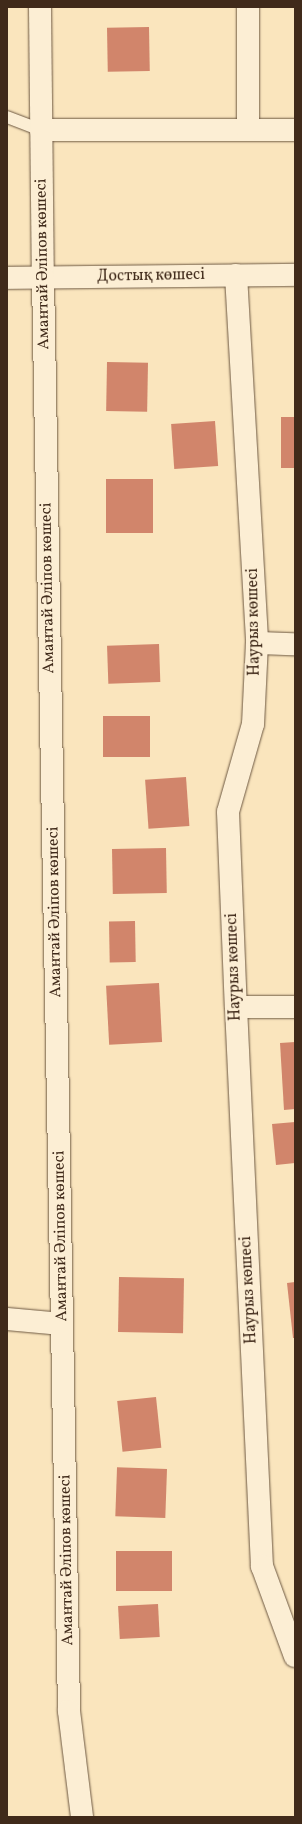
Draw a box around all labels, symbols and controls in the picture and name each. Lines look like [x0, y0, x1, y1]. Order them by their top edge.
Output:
street label: Амантай Әліпов көшесі [32, 178, 54, 350]
street label: Достық көшесі [97, 265, 205, 287]
street label: Амантай Әліпов көшесі [37, 502, 59, 674]
street label: Наурыз көшесі [243, 568, 265, 676]
street label: Амантай Әліпов көшесі [44, 826, 66, 998]
street label: Наурыз көшесі [223, 913, 245, 1021]
street label: Амантай Әліпов көшесі [50, 1150, 72, 1322]
street label: Наурыз көшесі [237, 1236, 261, 1344]
street label: Амантай Әліпов көшесі [56, 1474, 78, 1646]

